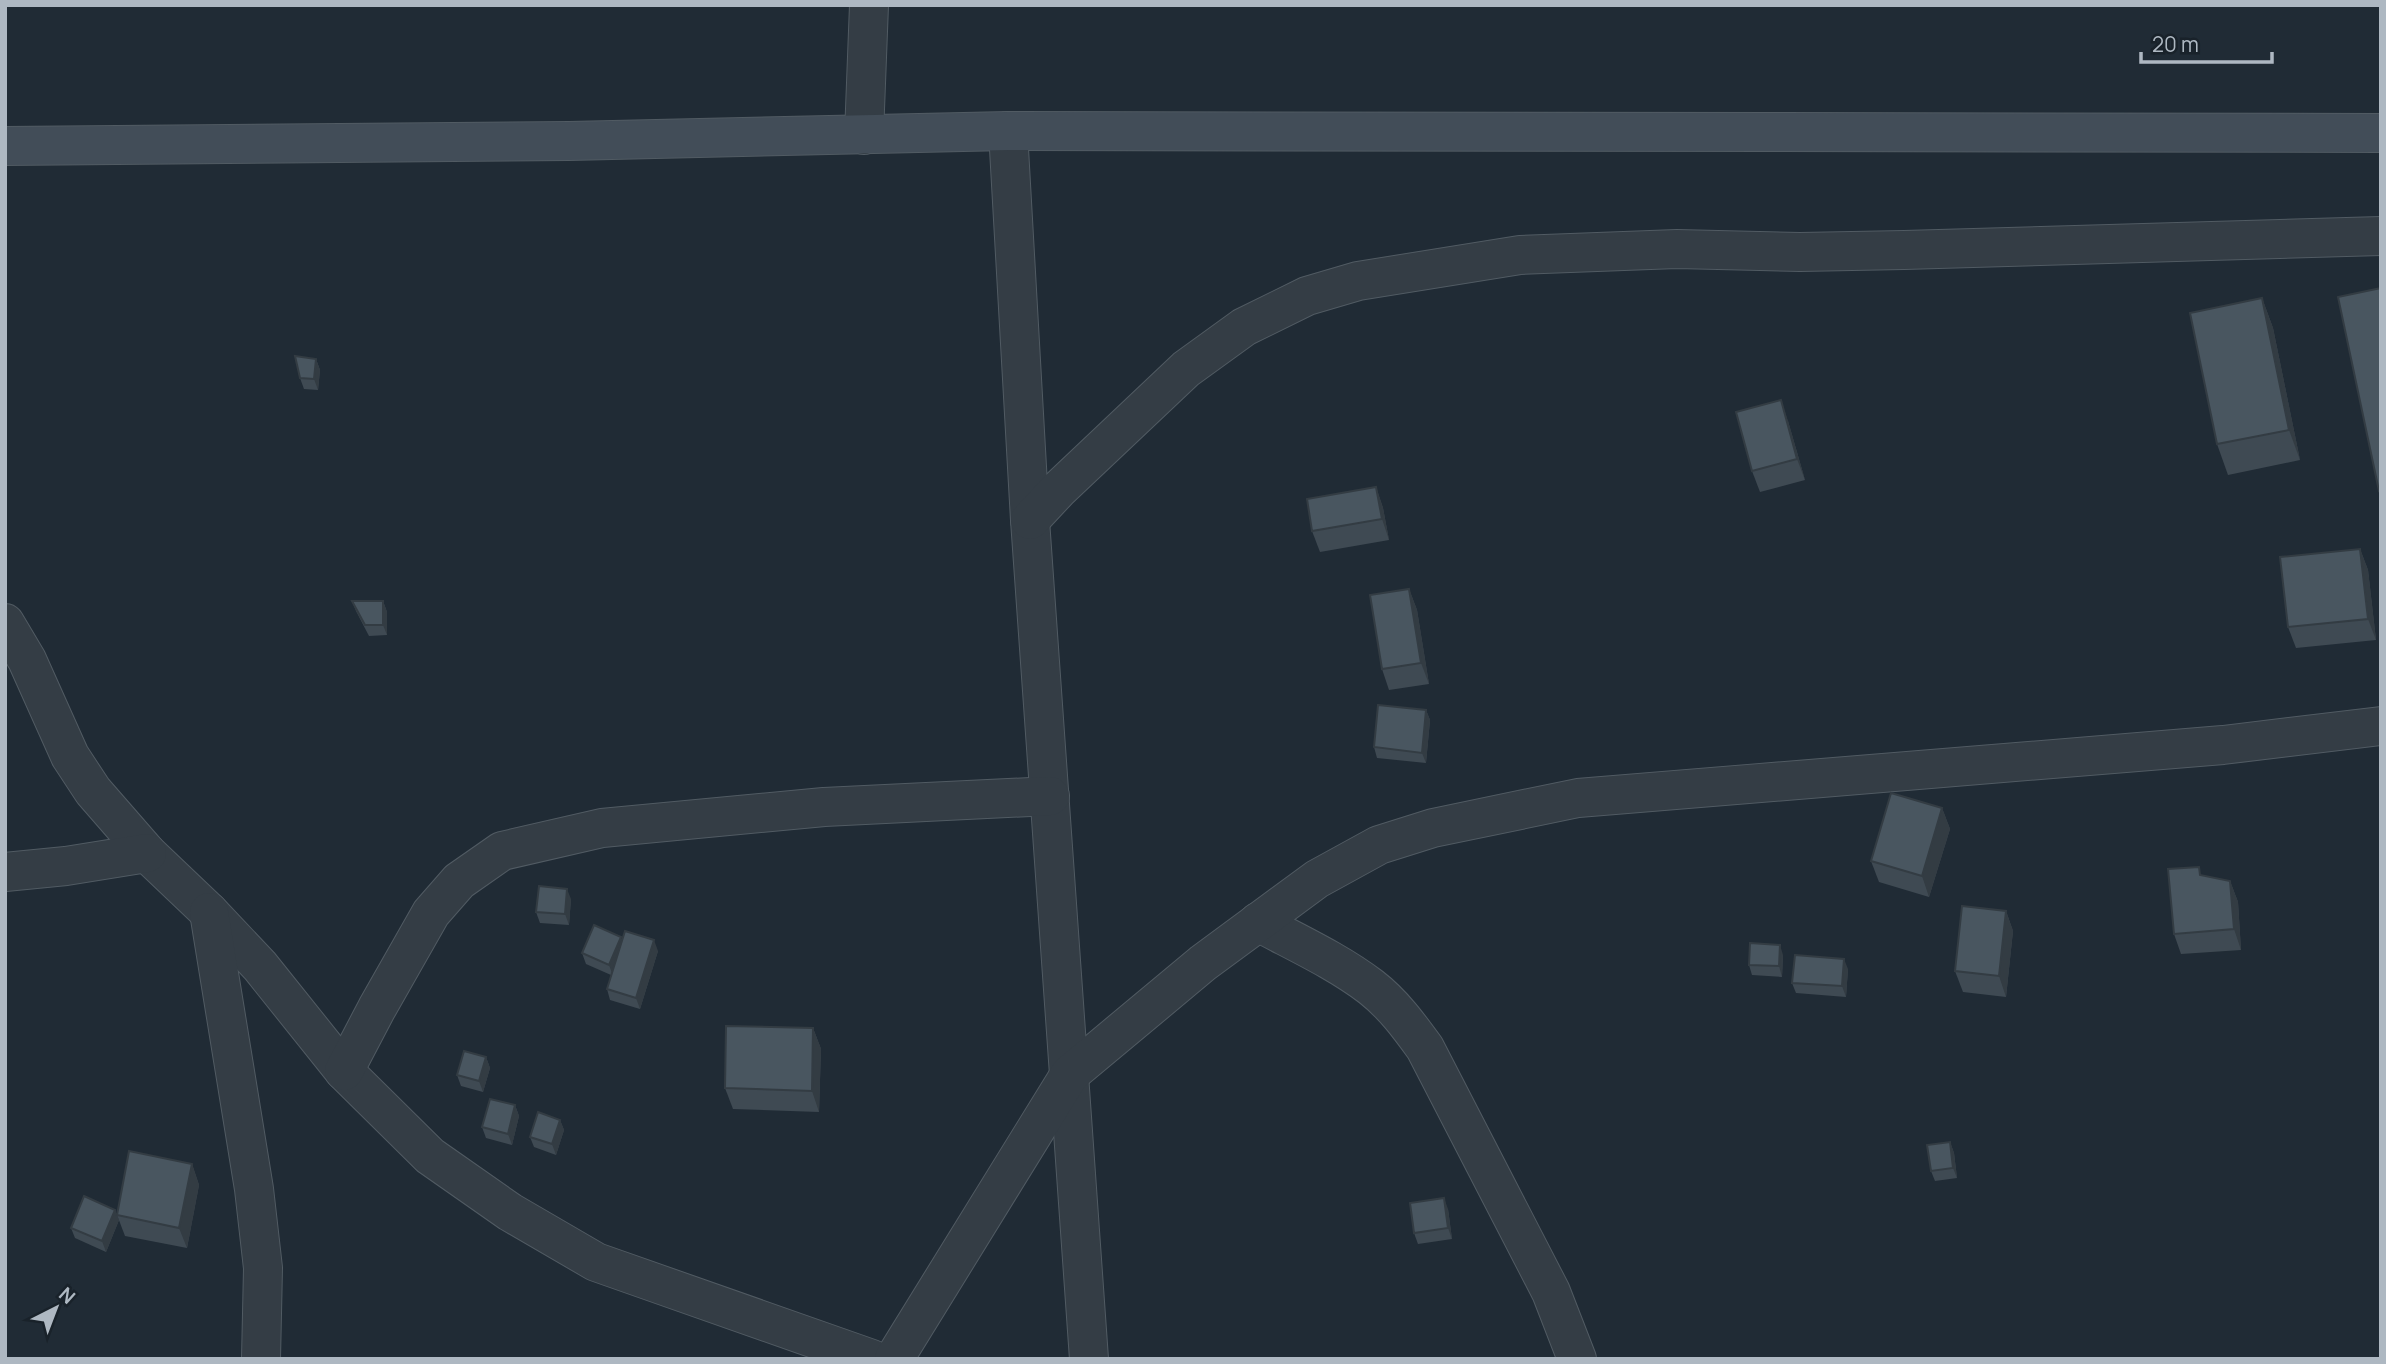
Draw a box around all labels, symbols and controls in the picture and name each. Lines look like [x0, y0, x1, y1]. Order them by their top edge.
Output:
scale bar [2141, 21, 2272, 65]
text: 20 m [2152, 30, 2199, 58]
north arrow [21, 1273, 91, 1343]
text: N [54, 1281, 81, 1310]

